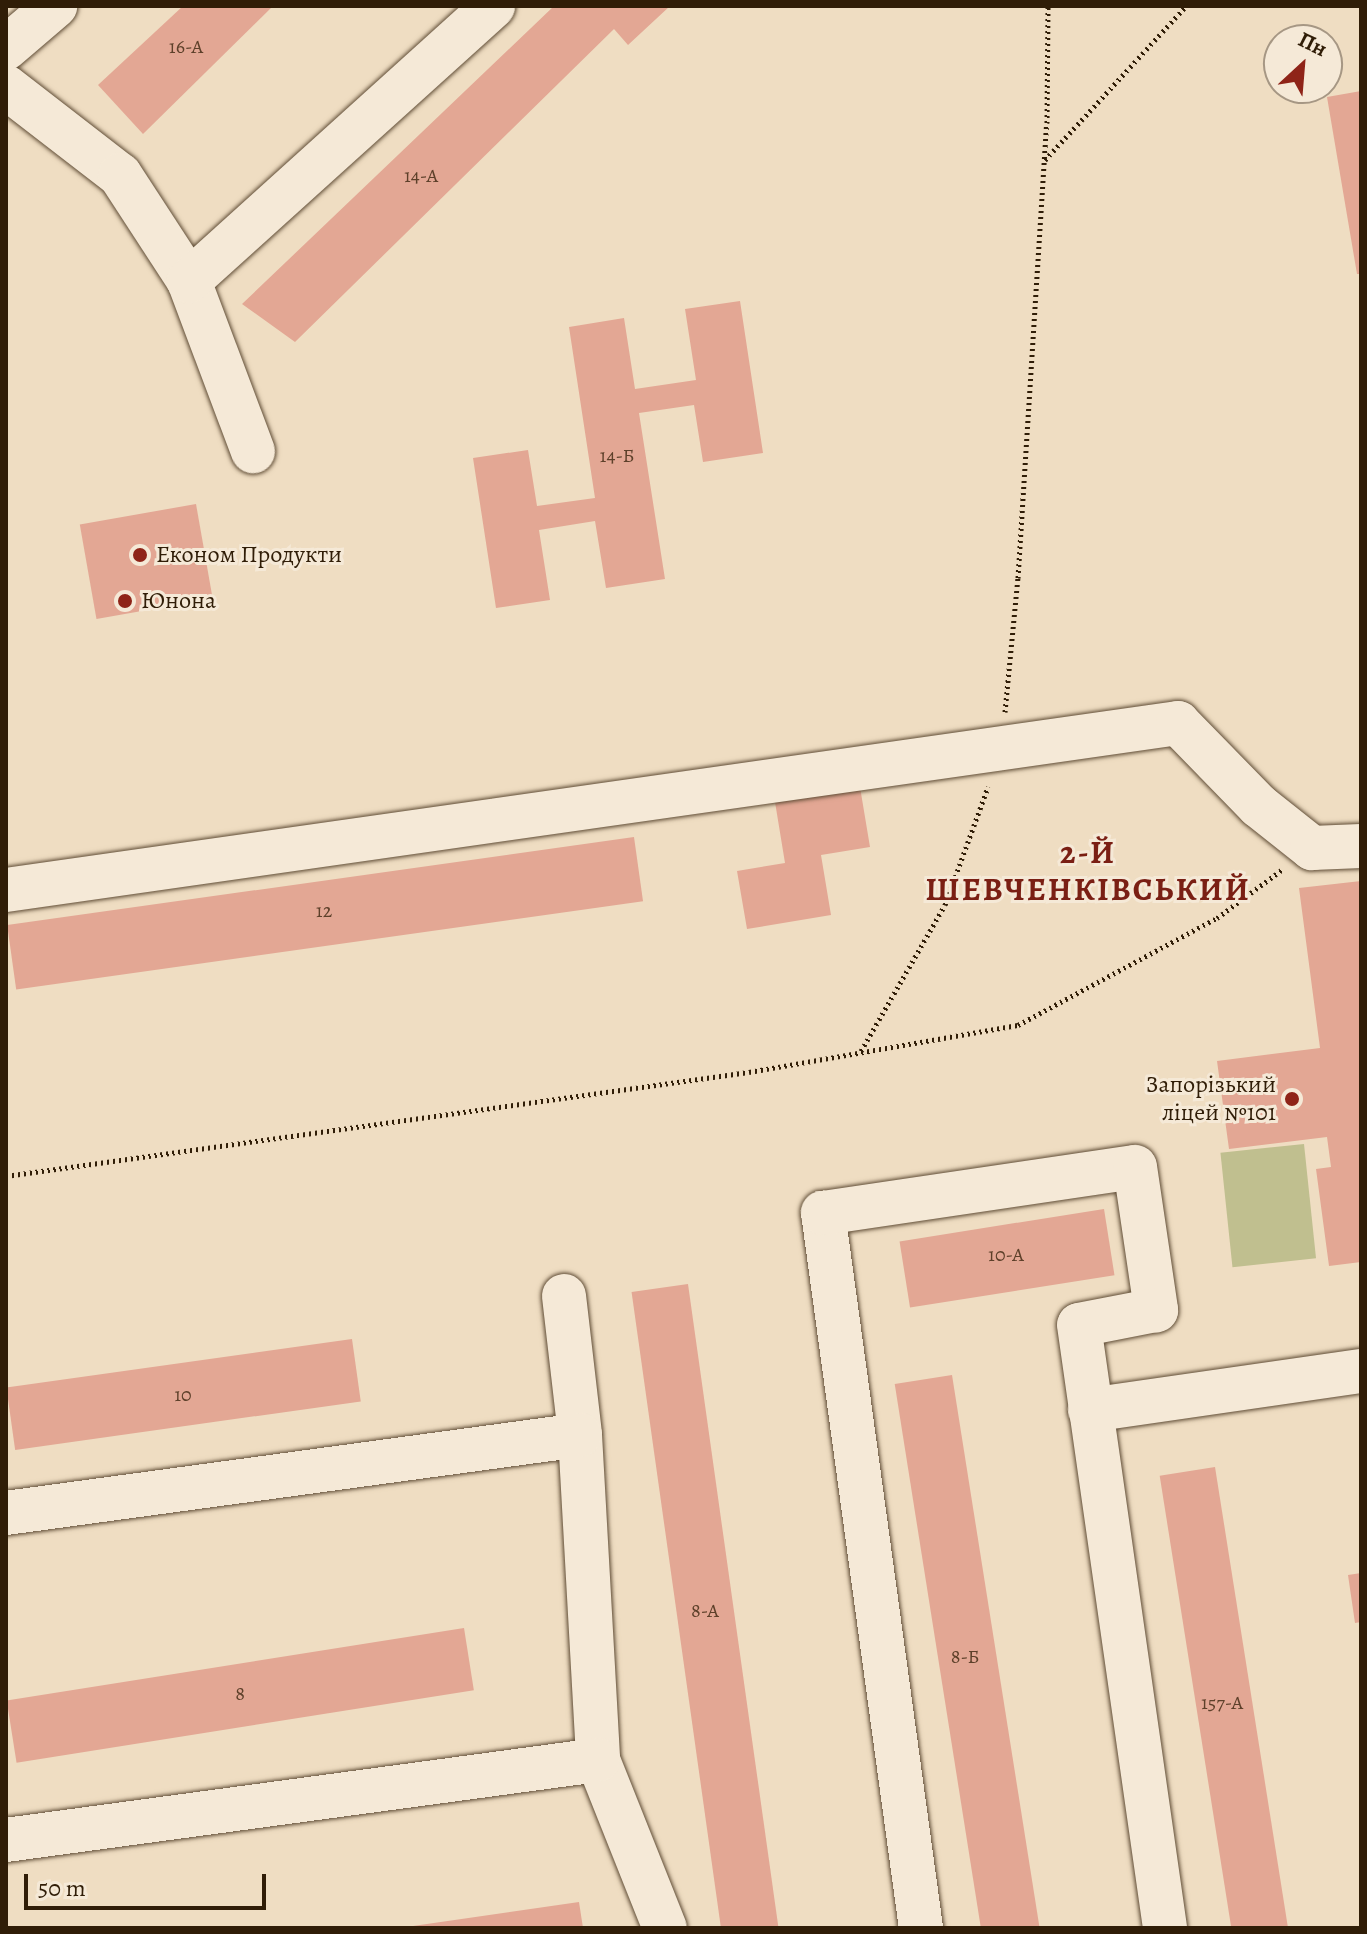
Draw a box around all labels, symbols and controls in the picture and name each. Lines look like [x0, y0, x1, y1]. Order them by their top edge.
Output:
north arrow [1263, 24, 1343, 104]
text: Пн [1293, 24, 1332, 64]
house number: 16-А [169, 34, 203, 58]
house number: 14-А [404, 163, 438, 187]
house number: 14-Б [600, 443, 634, 467]
place label: Економ Продукти [156, 541, 342, 569]
marker: Економ Продукти [131, 546, 149, 564]
place label: Юнона [141, 587, 216, 615]
marker: Юнона [116, 592, 134, 610]
district label: 2-Й ШЕВЧЕНКІВСЬКИЙ [925, 834, 1251, 909]
house number: 12 [316, 898, 332, 922]
place label: Запорізький ліцей №101 [1146, 1071, 1276, 1127]
marker: Запорізький ліцей №101 [1283, 1090, 1301, 1108]
house number: 10-А [988, 1242, 1024, 1266]
house number: 10 [174, 1382, 192, 1406]
house number: 8-А [691, 1598, 719, 1622]
house number: 8-Б [951, 1644, 979, 1668]
house number: 8 [235, 1681, 245, 1705]
house number: 157-А [1201, 1690, 1243, 1714]
scale bar [28, 1858, 270, 1908]
text: 50 m [38, 1872, 86, 1904]

